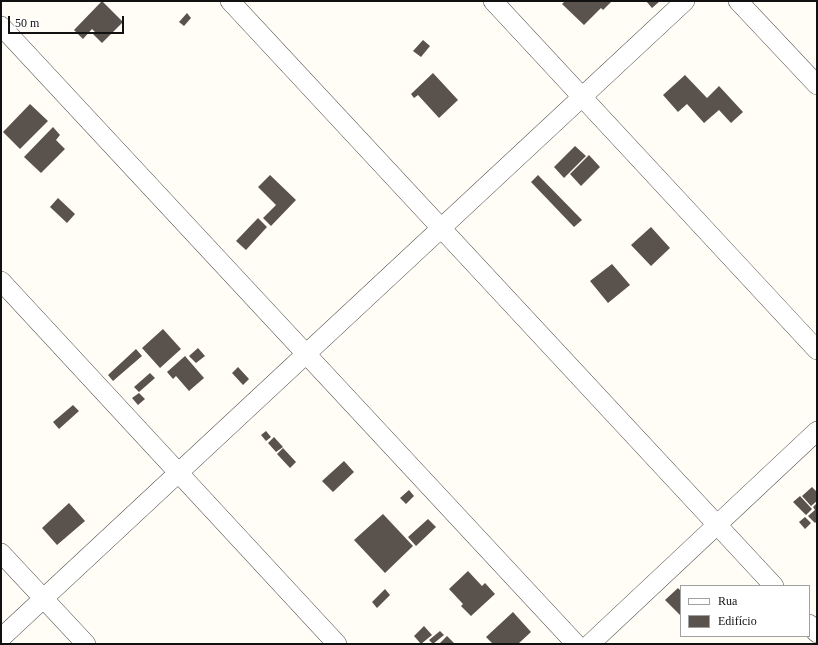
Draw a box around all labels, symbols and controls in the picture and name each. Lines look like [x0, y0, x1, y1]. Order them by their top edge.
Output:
scale bar [10, 8, 126, 34]
text: 50 m [15, 16, 39, 30]
legend [680, 585, 810, 637]
text: Rua [718, 594, 737, 608]
text: Edifício [718, 614, 757, 628]

